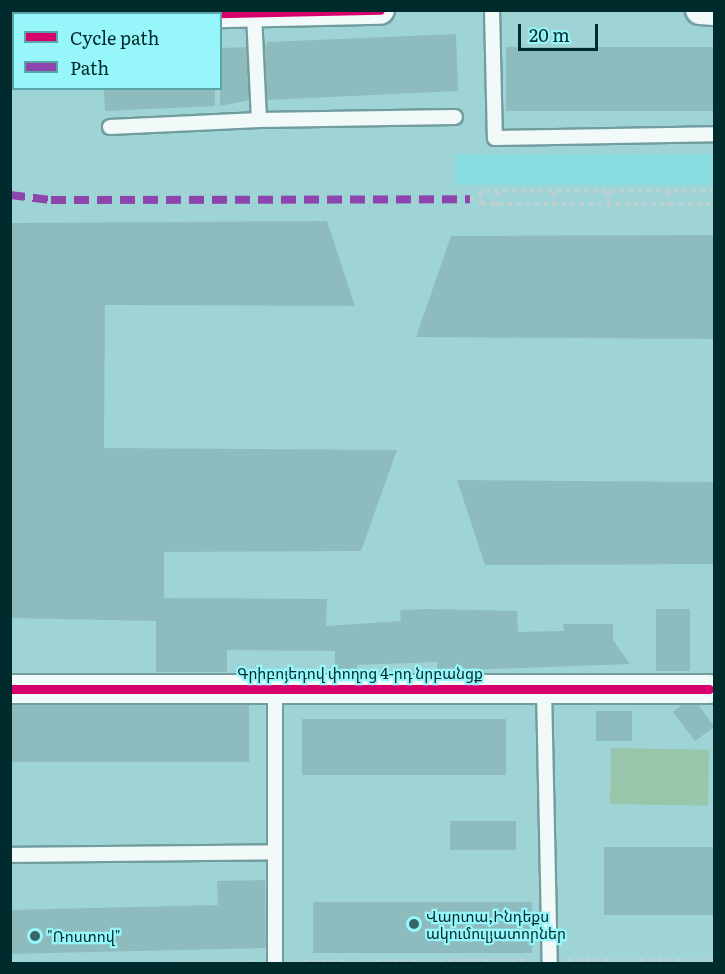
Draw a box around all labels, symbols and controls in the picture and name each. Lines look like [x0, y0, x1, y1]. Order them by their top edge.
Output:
legend [12, 12, 222, 90]
scale bar [521, 12, 600, 50]
text: 20 m [529, 21, 570, 48]
text: Cycle path [70, 24, 159, 51]
text: Path [70, 54, 109, 81]
street label: Գրիբոյեդով փողոց 4-րդ նրբանցք [237, 664, 483, 682]
place label: Վարտա,Ինդեքս ակումուլյատորներ [426, 906, 566, 941]
marker: Վարտա,Ինդեքս ակումուլյատորներ [407, 917, 421, 931]
place label: "Ռոստով" [47, 927, 120, 945]
marker: "Ռոստով" [28, 929, 42, 943]

